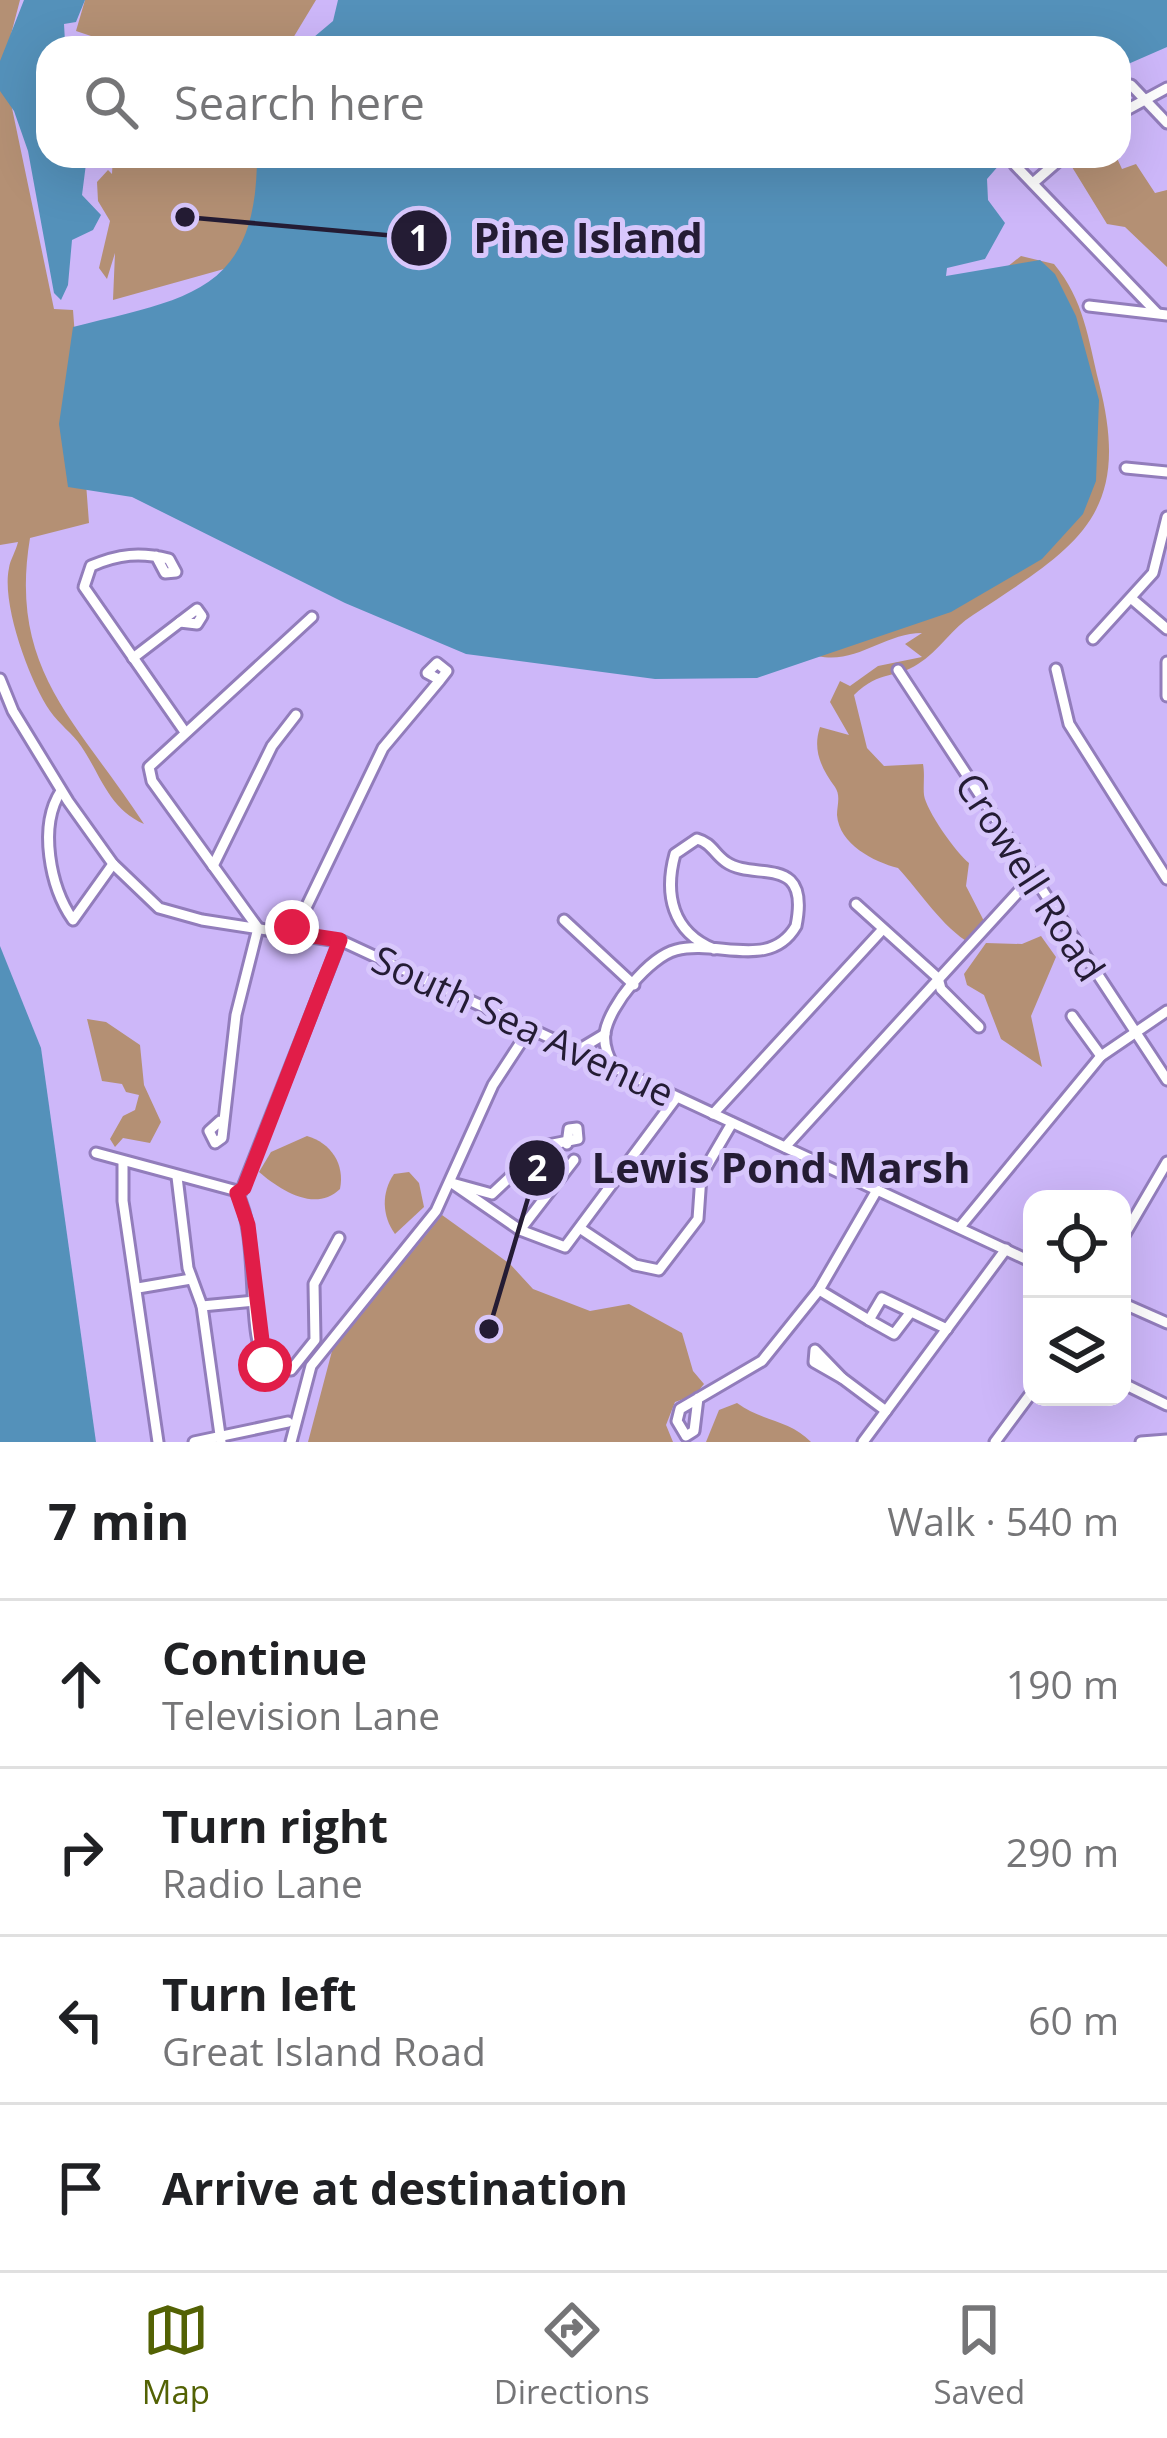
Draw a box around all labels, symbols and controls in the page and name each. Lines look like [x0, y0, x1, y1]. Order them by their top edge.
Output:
search box [36, 36, 1131, 168]
icon: search [78, 69, 144, 135]
text: Search here [174, 72, 425, 133]
callout: Pine Island [389, 199, 726, 277]
text: Pine Island [473, 208, 703, 265]
text: 1 [409, 213, 429, 262]
street label: Crowell Road [944, 762, 1119, 991]
route end [265, 900, 319, 954]
street label: South Sea Avenue [364, 931, 683, 1118]
callout: Lewis Pond Marsh [507, 1129, 994, 1207]
text: Lewis Pond Marsh [591, 1138, 971, 1195]
text: 2 [527, 1143, 547, 1192]
map controls [1023, 1190, 1131, 1406]
button: locate [1023, 1190, 1131, 1298]
button: layers [1023, 1298, 1131, 1406]
route start [238, 1338, 292, 1392]
text: 7 min [48, 1485, 190, 1555]
text: Walk · 540 m [887, 1494, 1119, 1547]
text: Continue [162, 1627, 367, 1688]
icon: ahead [48, 1651, 114, 1717]
text: 190 m [1006, 1657, 1119, 1710]
text: Television Lane [162, 1688, 440, 1741]
text: Turn right [162, 1795, 388, 1856]
icon: right [48, 1819, 114, 1885]
text: 290 m [1006, 1825, 1119, 1878]
text: Radio Lane [162, 1856, 363, 1909]
text: Turn left [162, 1963, 357, 2024]
icon: left [48, 1987, 114, 2053]
text: 60 m [1028, 1993, 1119, 2046]
text: Great Island Road [162, 2024, 486, 2077]
icon: arrive [48, 2155, 114, 2221]
text: Arrive at destination [162, 2157, 628, 2218]
tab: Map [142, 2297, 210, 2414]
tab: Directions [494, 2297, 650, 2414]
tab: Saved [933, 2297, 1025, 2414]

